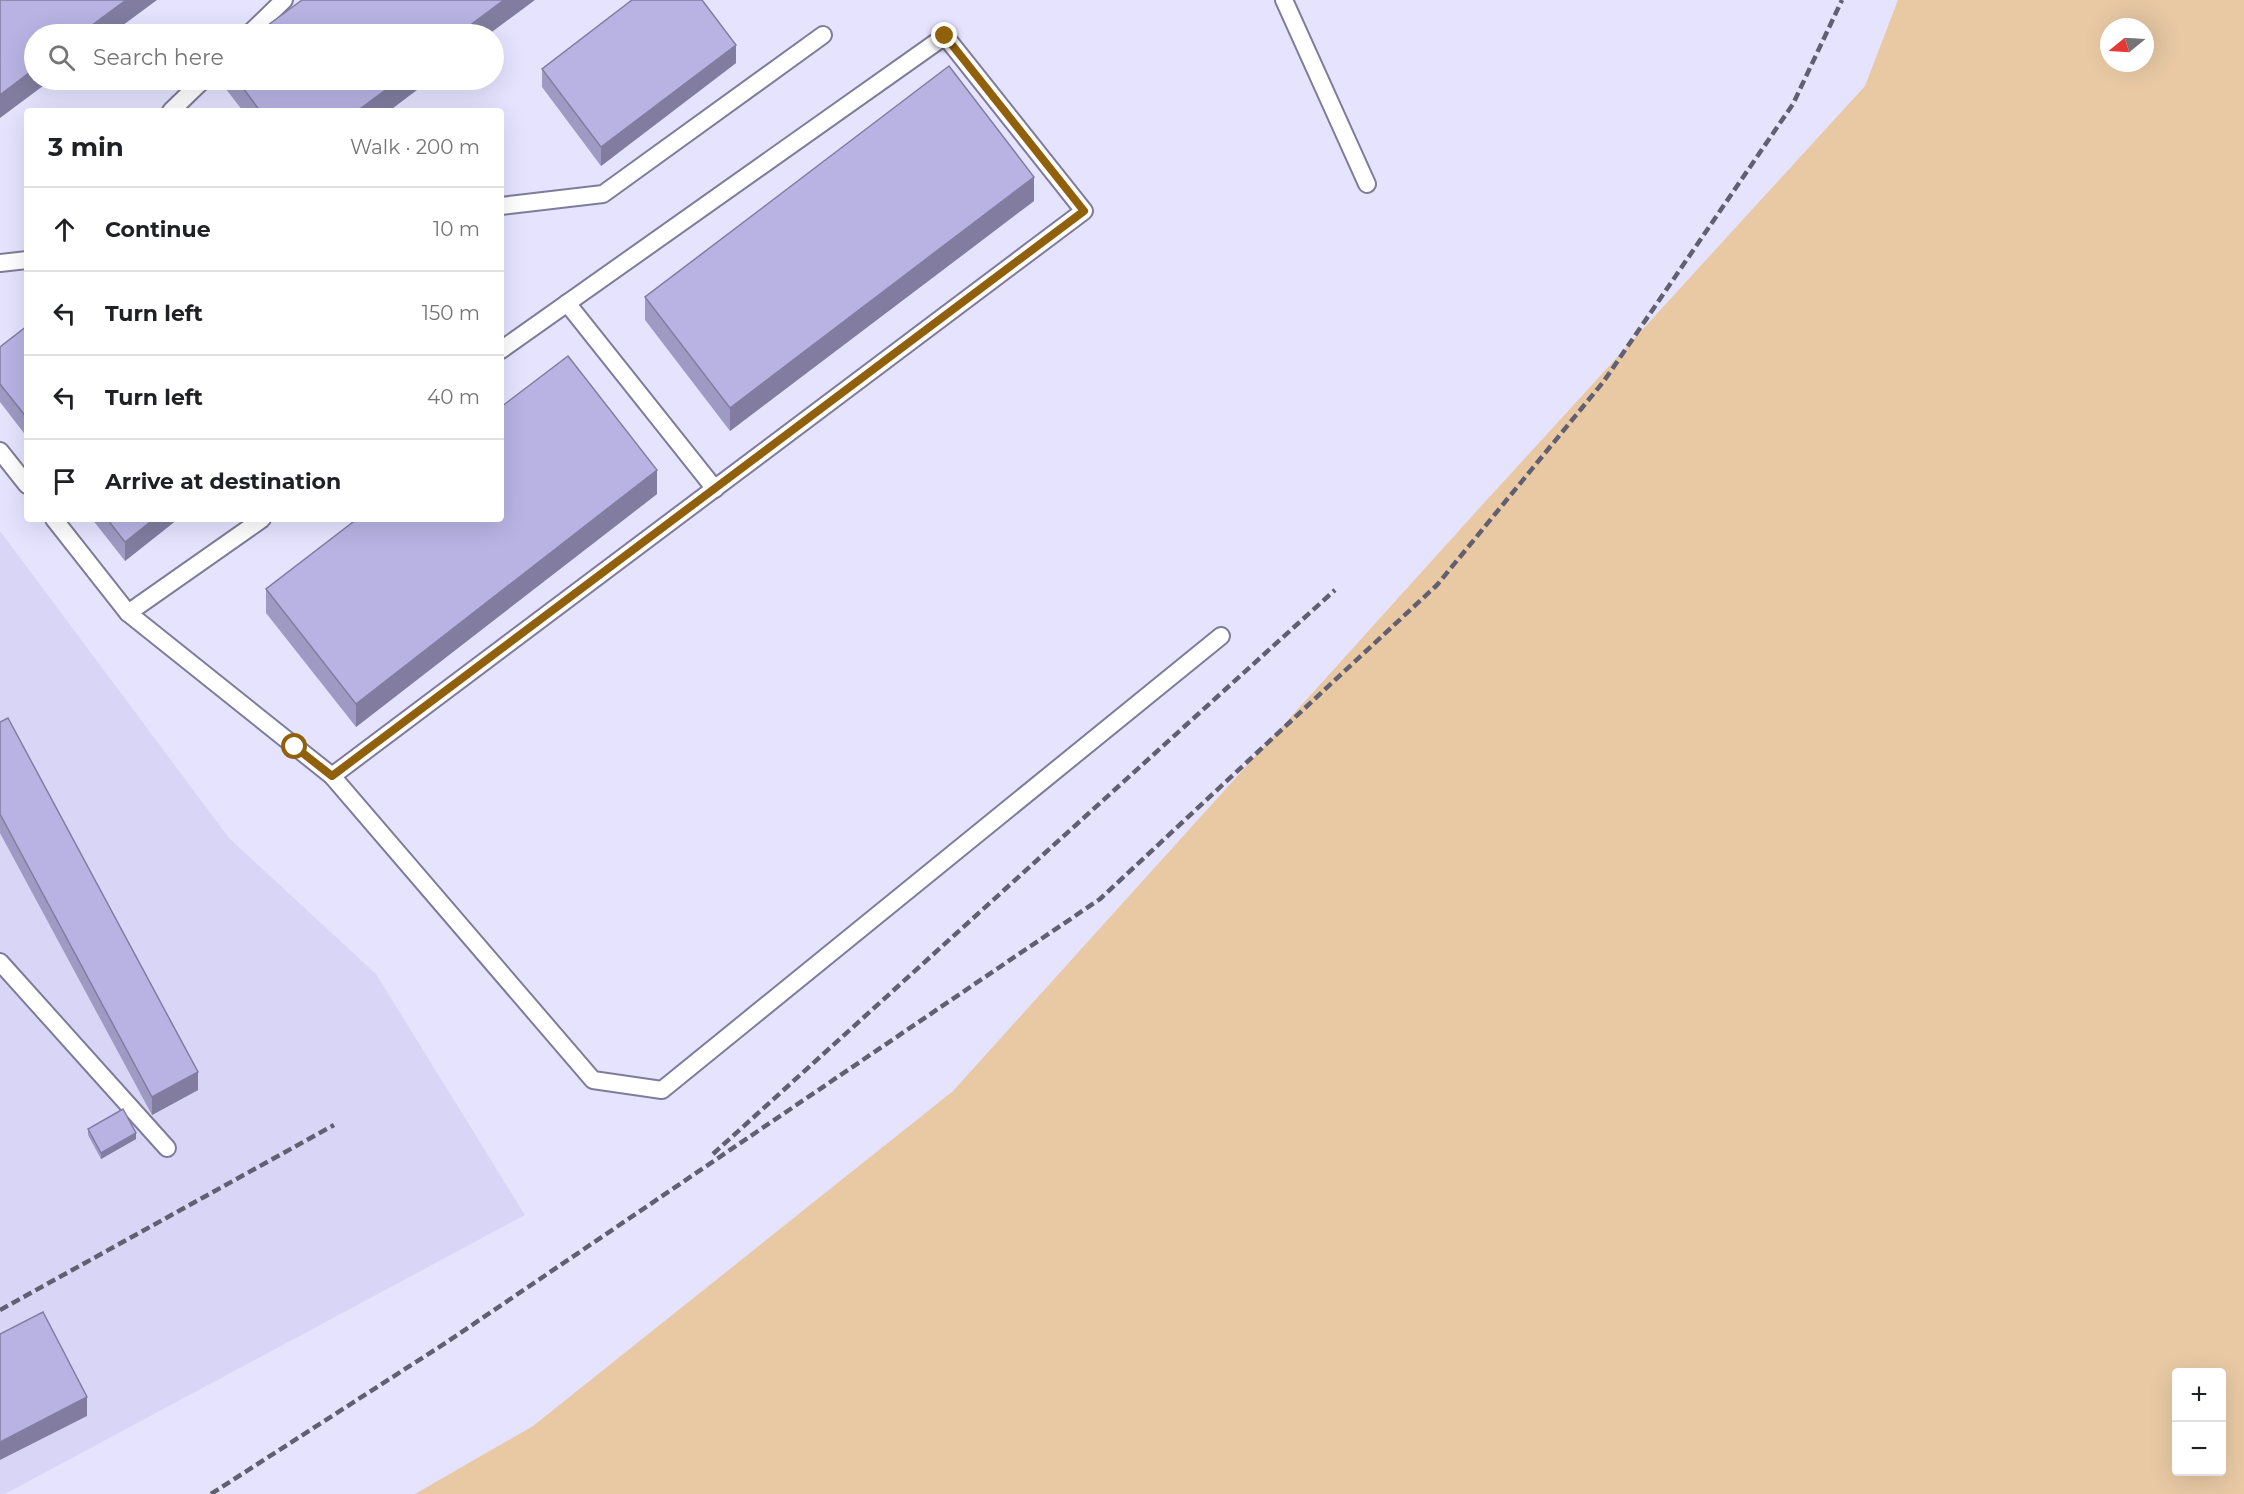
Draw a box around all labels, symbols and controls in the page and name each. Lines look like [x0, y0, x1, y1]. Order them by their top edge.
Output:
north arrow [2100, 18, 2154, 72]
route end [931, 22, 957, 48]
search box [24, 24, 504, 90]
icon: search [45, 41, 78, 74]
text: Search here [93, 44, 224, 71]
text: 3 min [48, 131, 124, 163]
text: Walk · 200 m [350, 135, 480, 159]
icon: ahead [48, 213, 81, 246]
text: Continue [105, 216, 211, 243]
text: 10 m [433, 217, 480, 241]
icon: left [48, 297, 81, 330]
text: Turn left [105, 300, 203, 327]
text: 150 m [422, 301, 480, 325]
icon: left [48, 381, 81, 414]
text: Turn left [105, 384, 203, 411]
text: 40 m [427, 385, 480, 409]
icon: arrive [48, 465, 81, 498]
text: Arrive at destination [105, 468, 341, 495]
route start [281, 733, 307, 759]
map controls [2172, 1368, 2226, 1476]
button: + [2172, 1368, 2226, 1422]
button: − [2172, 1422, 2226, 1476]

